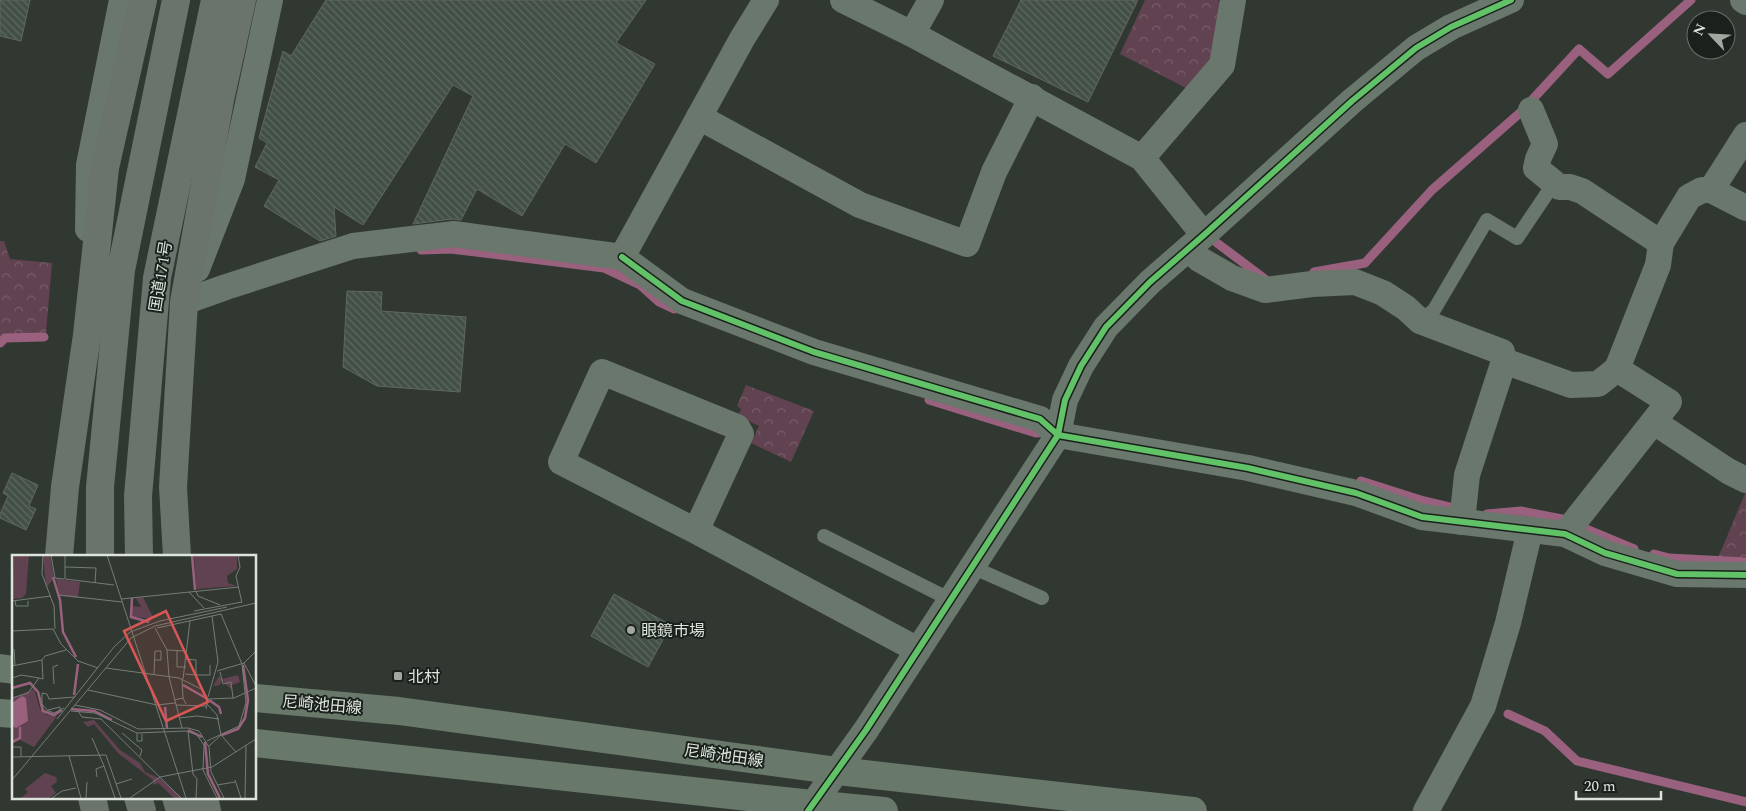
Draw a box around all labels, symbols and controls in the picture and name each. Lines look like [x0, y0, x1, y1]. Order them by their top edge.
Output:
north arrow [1686, 10, 1736, 60]
text: N [1688, 20, 1712, 39]
street label: 国道171号 [144, 239, 178, 314]
inset map [12, 555, 256, 798]
place label: 眼鏡市場 [641, 619, 705, 643]
marker: 眼鏡市場 [625, 624, 637, 636]
place label: 北村 [408, 665, 440, 689]
marker: 北村 [392, 670, 404, 682]
street label: 尼崎池田線 [281, 690, 363, 720]
street label: 尼崎池田線 [683, 739, 765, 773]
scale bar [1576, 768, 1661, 800]
text: 20 m [1584, 775, 1616, 798]

